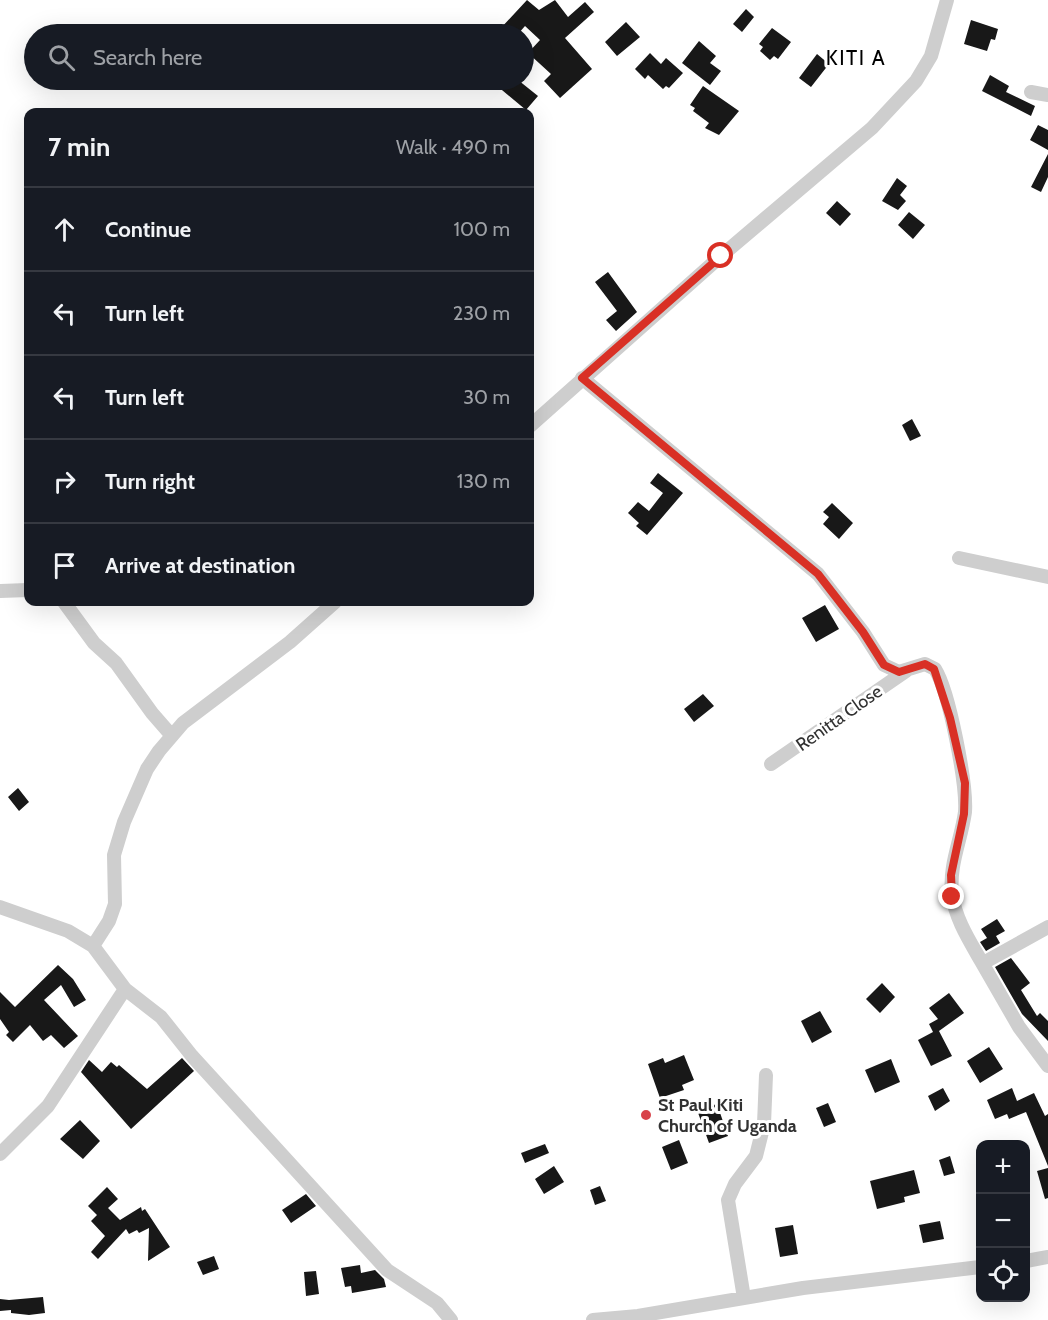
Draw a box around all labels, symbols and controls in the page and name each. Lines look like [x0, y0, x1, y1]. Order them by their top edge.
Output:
search box [24, 24, 534, 90]
icon: search [45, 41, 78, 74]
text: Search here [93, 44, 202, 71]
district label: KITI A [826, 45, 886, 70]
text: 7 min [48, 131, 110, 163]
text: Walk · 490 m [396, 135, 510, 159]
icon: ahead [48, 213, 81, 246]
text: Continue [105, 216, 191, 243]
text: 100 m [454, 217, 510, 241]
route start [707, 242, 733, 268]
icon: left [48, 297, 81, 330]
text: Turn left [105, 300, 184, 327]
text: 230 m [453, 301, 510, 325]
icon: left [48, 381, 81, 414]
text: Turn left [105, 384, 184, 411]
text: 30 m [463, 385, 510, 409]
icon: right [48, 465, 81, 498]
text: Turn right [105, 468, 195, 495]
text: 130 m [457, 469, 510, 493]
icon: arrive [48, 549, 81, 582]
text: Arrive at destination [105, 552, 295, 579]
street label: Renitta Close [792, 680, 886, 756]
route end [938, 883, 964, 909]
place label: St Paul Kiti Church of Uganda [658, 1094, 797, 1137]
marker: St Paul Kiti Church of Uganda [639, 1108, 653, 1122]
map controls [976, 1140, 1030, 1302]
button: + [976, 1140, 1030, 1194]
button: − [976, 1194, 1030, 1248]
button: locate [976, 1248, 1030, 1302]

